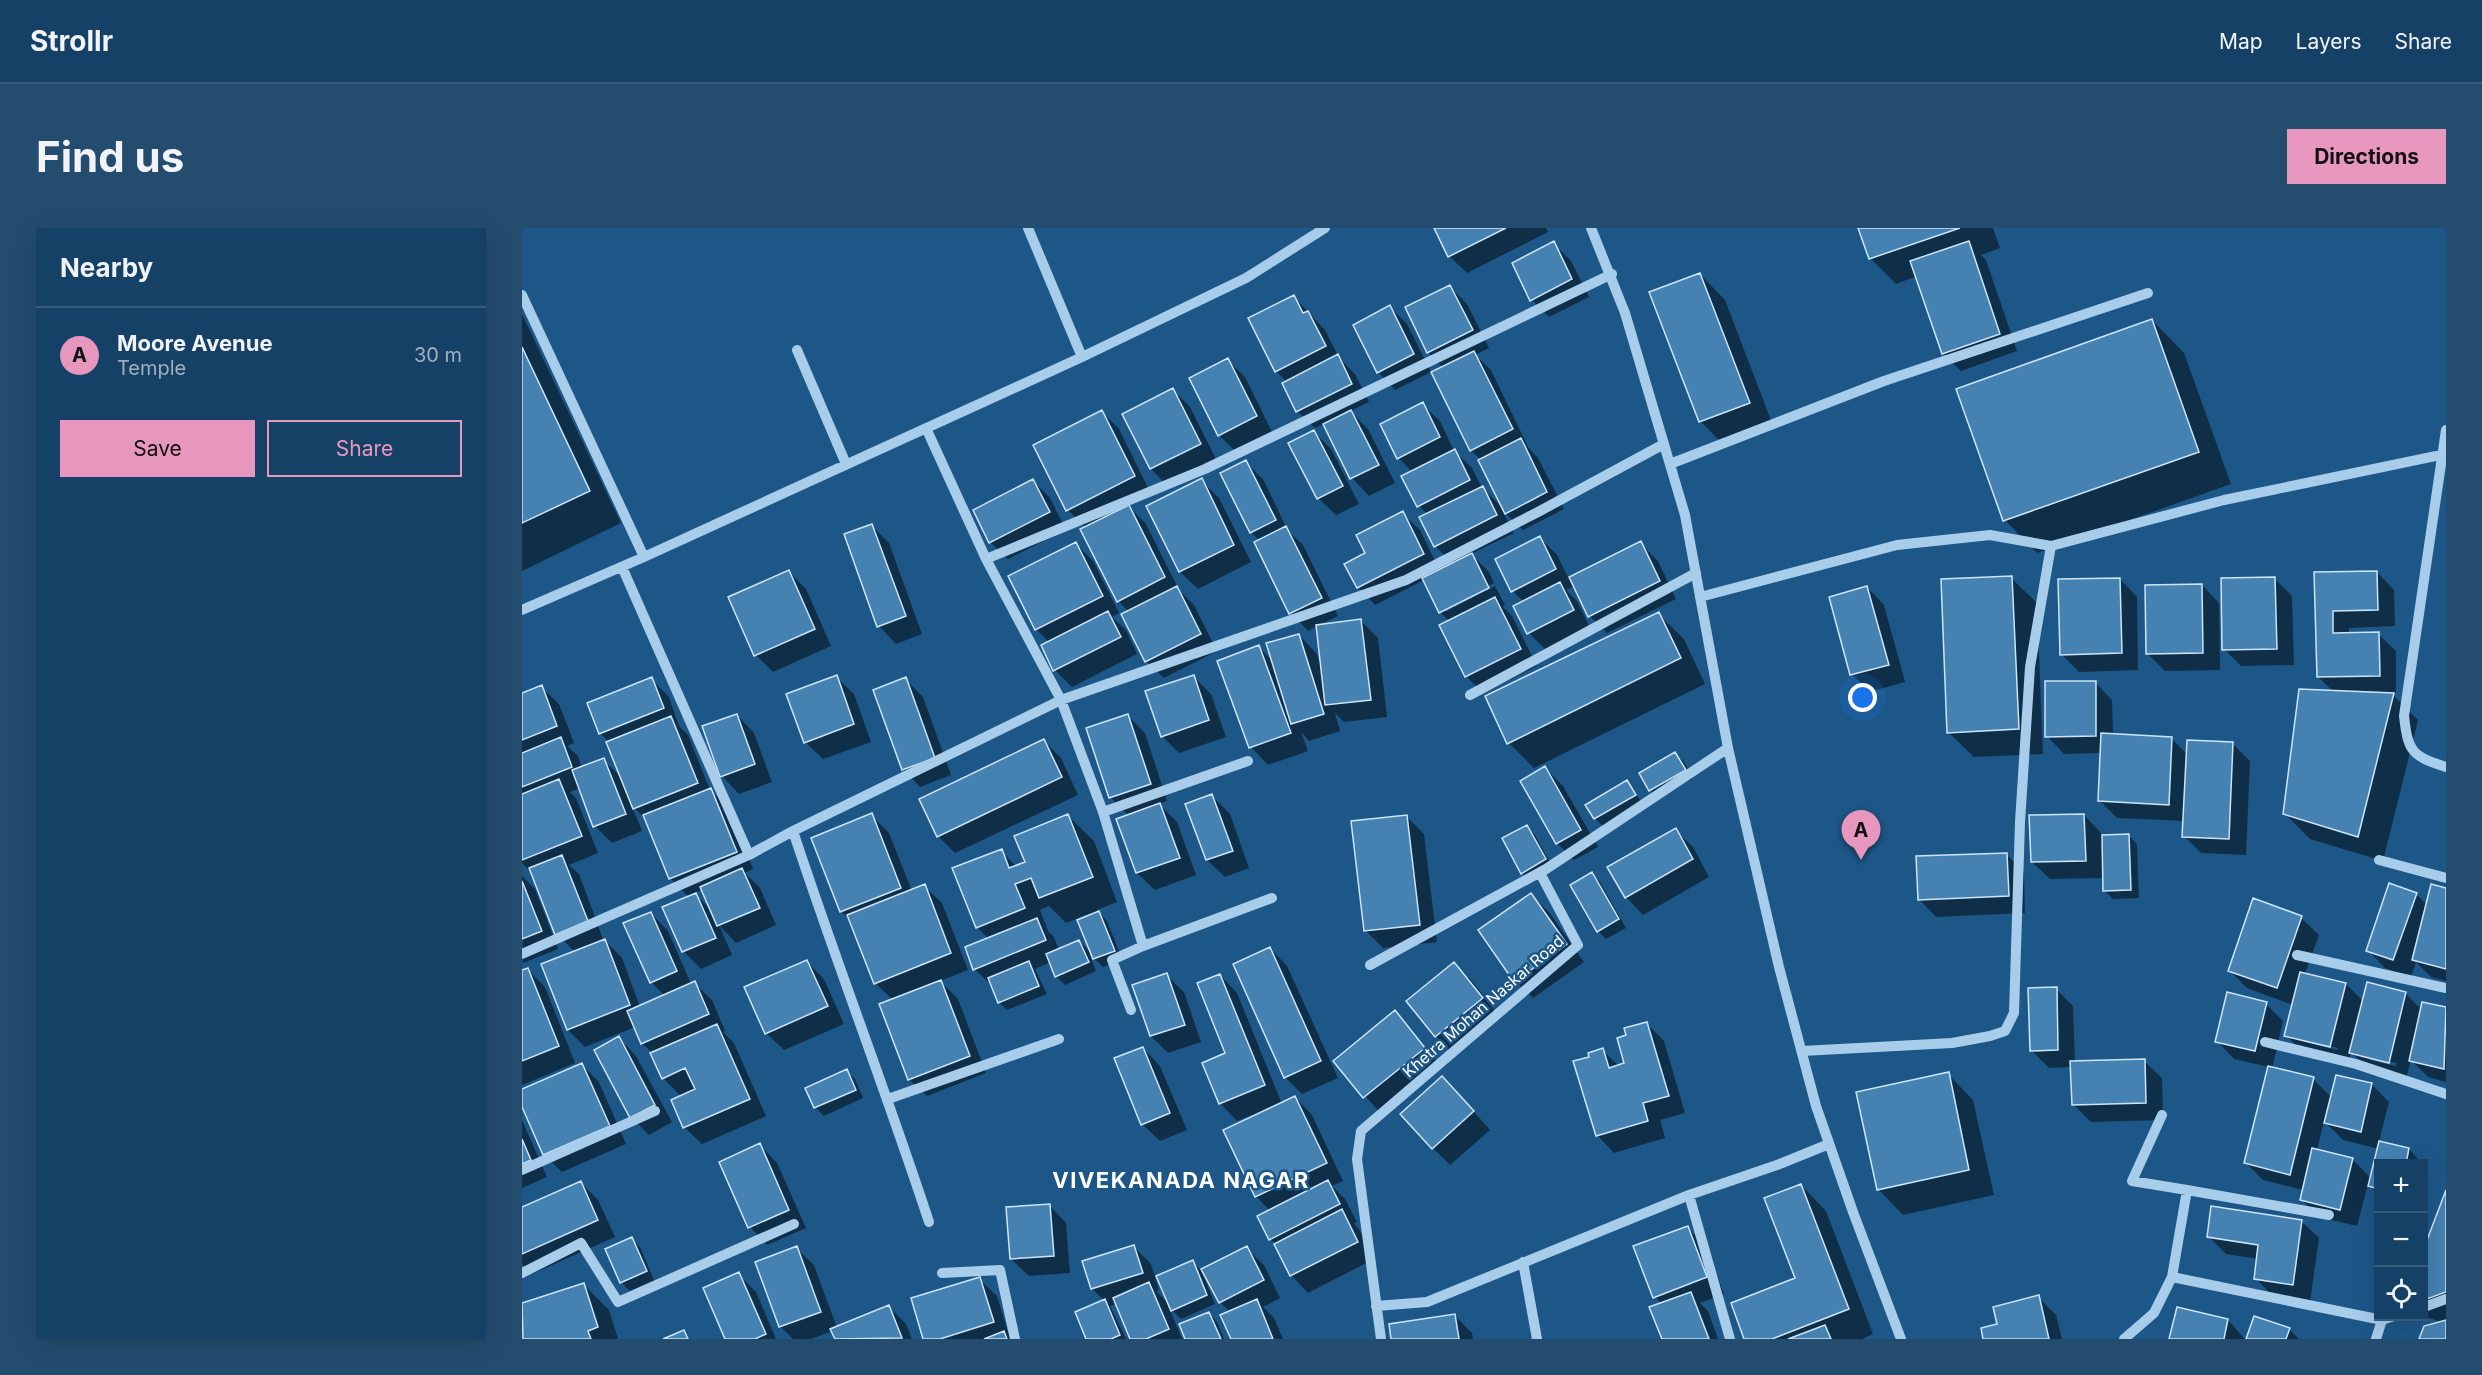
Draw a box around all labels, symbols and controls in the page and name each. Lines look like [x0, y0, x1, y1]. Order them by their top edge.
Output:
text: Strollr [30, 24, 113, 58]
text: Map [2219, 29, 2263, 54]
text: Layers [2296, 29, 2362, 54]
text: Share [2395, 29, 2452, 54]
button: Directions [2287, 129, 2446, 184]
text: Find us [36, 131, 184, 182]
text: Nearby [60, 252, 153, 283]
text: Moore Avenue [117, 330, 273, 356]
text: A [72, 343, 87, 367]
text: 30 m [414, 343, 462, 367]
text: Temple [117, 356, 186, 380]
button: Save [60, 420, 255, 477]
button: Share [267, 420, 462, 477]
your location [1848, 683, 1877, 712]
pin: A [1842, 810, 1880, 860]
street label: Khetra Mohan Naskar Road [1398, 931, 1568, 1081]
map controls [2374, 1159, 2428, 1321]
button: + [2374, 1159, 2428, 1213]
district label: VIVEKANADA NAGAR [1052, 1167, 1310, 1193]
button: − [2374, 1213, 2428, 1267]
button: locate [2374, 1267, 2428, 1321]

